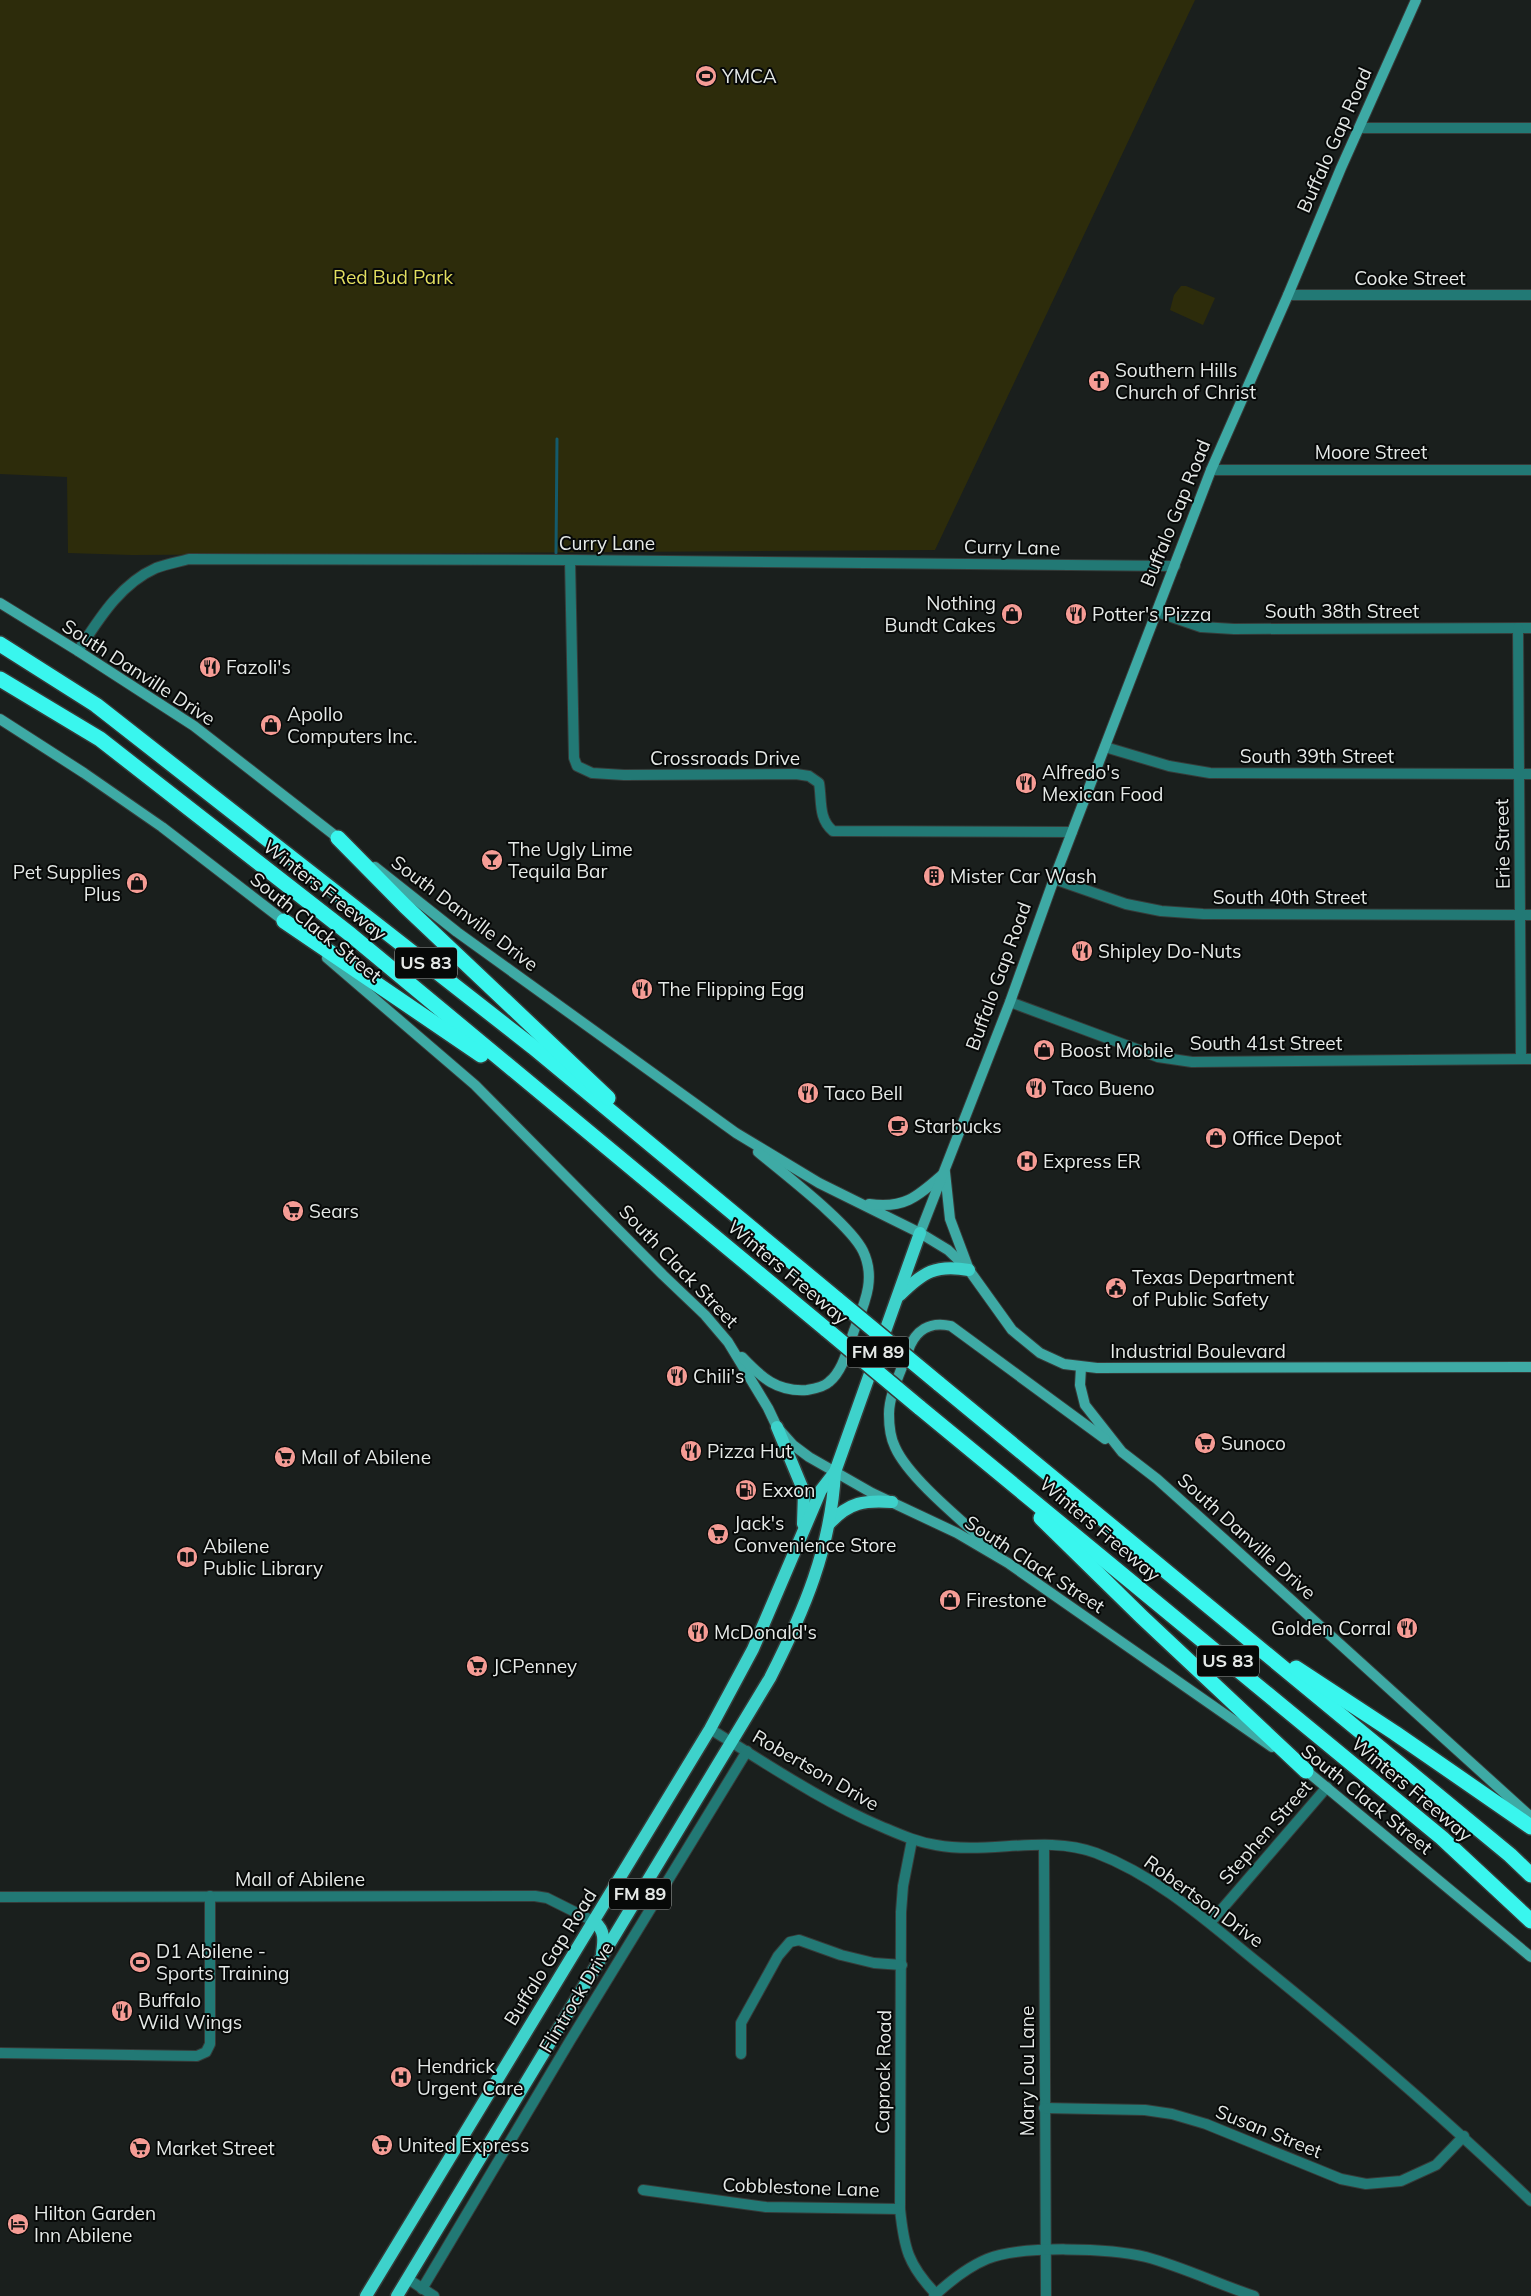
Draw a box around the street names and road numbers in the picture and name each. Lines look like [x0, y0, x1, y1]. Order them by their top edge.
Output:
street label: Buffalo Gap Road [1291, 64, 1377, 216]
street label: Cooke Street [1354, 266, 1466, 290]
street label: Buffalo Gap Road [1135, 436, 1215, 590]
street label: Moore Street [1315, 440, 1428, 464]
street label: Curry Lane [559, 531, 655, 555]
street label: Curry Lane [964, 534, 1060, 560]
street label: South 38th Street [1265, 599, 1420, 623]
street label: South Danville Drive [58, 613, 220, 731]
street label: South 39th Street [1240, 744, 1395, 768]
street label: Crossroads Drive [650, 746, 800, 770]
street label: Erie Street [1489, 798, 1515, 889]
street label: Winters Freeway [258, 834, 392, 946]
street label: South Danville Drive [387, 850, 543, 976]
street label: South Clack Street [245, 867, 387, 988]
street label: South 40th Street [1213, 885, 1368, 909]
street label: Buffalo Gap Road [960, 898, 1036, 1054]
road number: US 83 [395, 948, 457, 978]
street label: South 41st Street [1190, 1031, 1343, 1055]
street label: South Clack Street [614, 1199, 744, 1333]
street label: Winters Freeway [723, 1214, 853, 1330]
road number: FM 89 [847, 1336, 909, 1368]
street label: Industrial Boulevard [1110, 1339, 1286, 1363]
street label: South Danville Drive [1173, 1468, 1321, 1604]
street label: Winters Freeway [1035, 1471, 1165, 1587]
street label: South Clack Street [961, 1510, 1110, 1618]
road number: US 83 [1197, 1645, 1259, 1676]
street label: Robertson Drive [749, 1724, 883, 1816]
street label: Winters Freeway [1347, 1731, 1477, 1847]
street label: South Clack Street [1296, 1739, 1438, 1860]
street label: Stephen Street [1213, 1775, 1317, 1889]
street label: Robertson Drive [1140, 1850, 1268, 1952]
street label: Mall of Abilene [235, 1867, 365, 1891]
road number: FM 89 [609, 1878, 671, 1910]
street label: Buffalo Gap Road [498, 1884, 602, 2030]
street label: Flintrock Drive [533, 1937, 619, 2057]
street label: Mary Lou Lane [1015, 2006, 1039, 2136]
street label: Caprock Road [870, 2010, 896, 2134]
street label: Susan Street [1212, 2099, 1326, 2163]
street label: Cobblestone Lane [722, 2172, 880, 2202]

